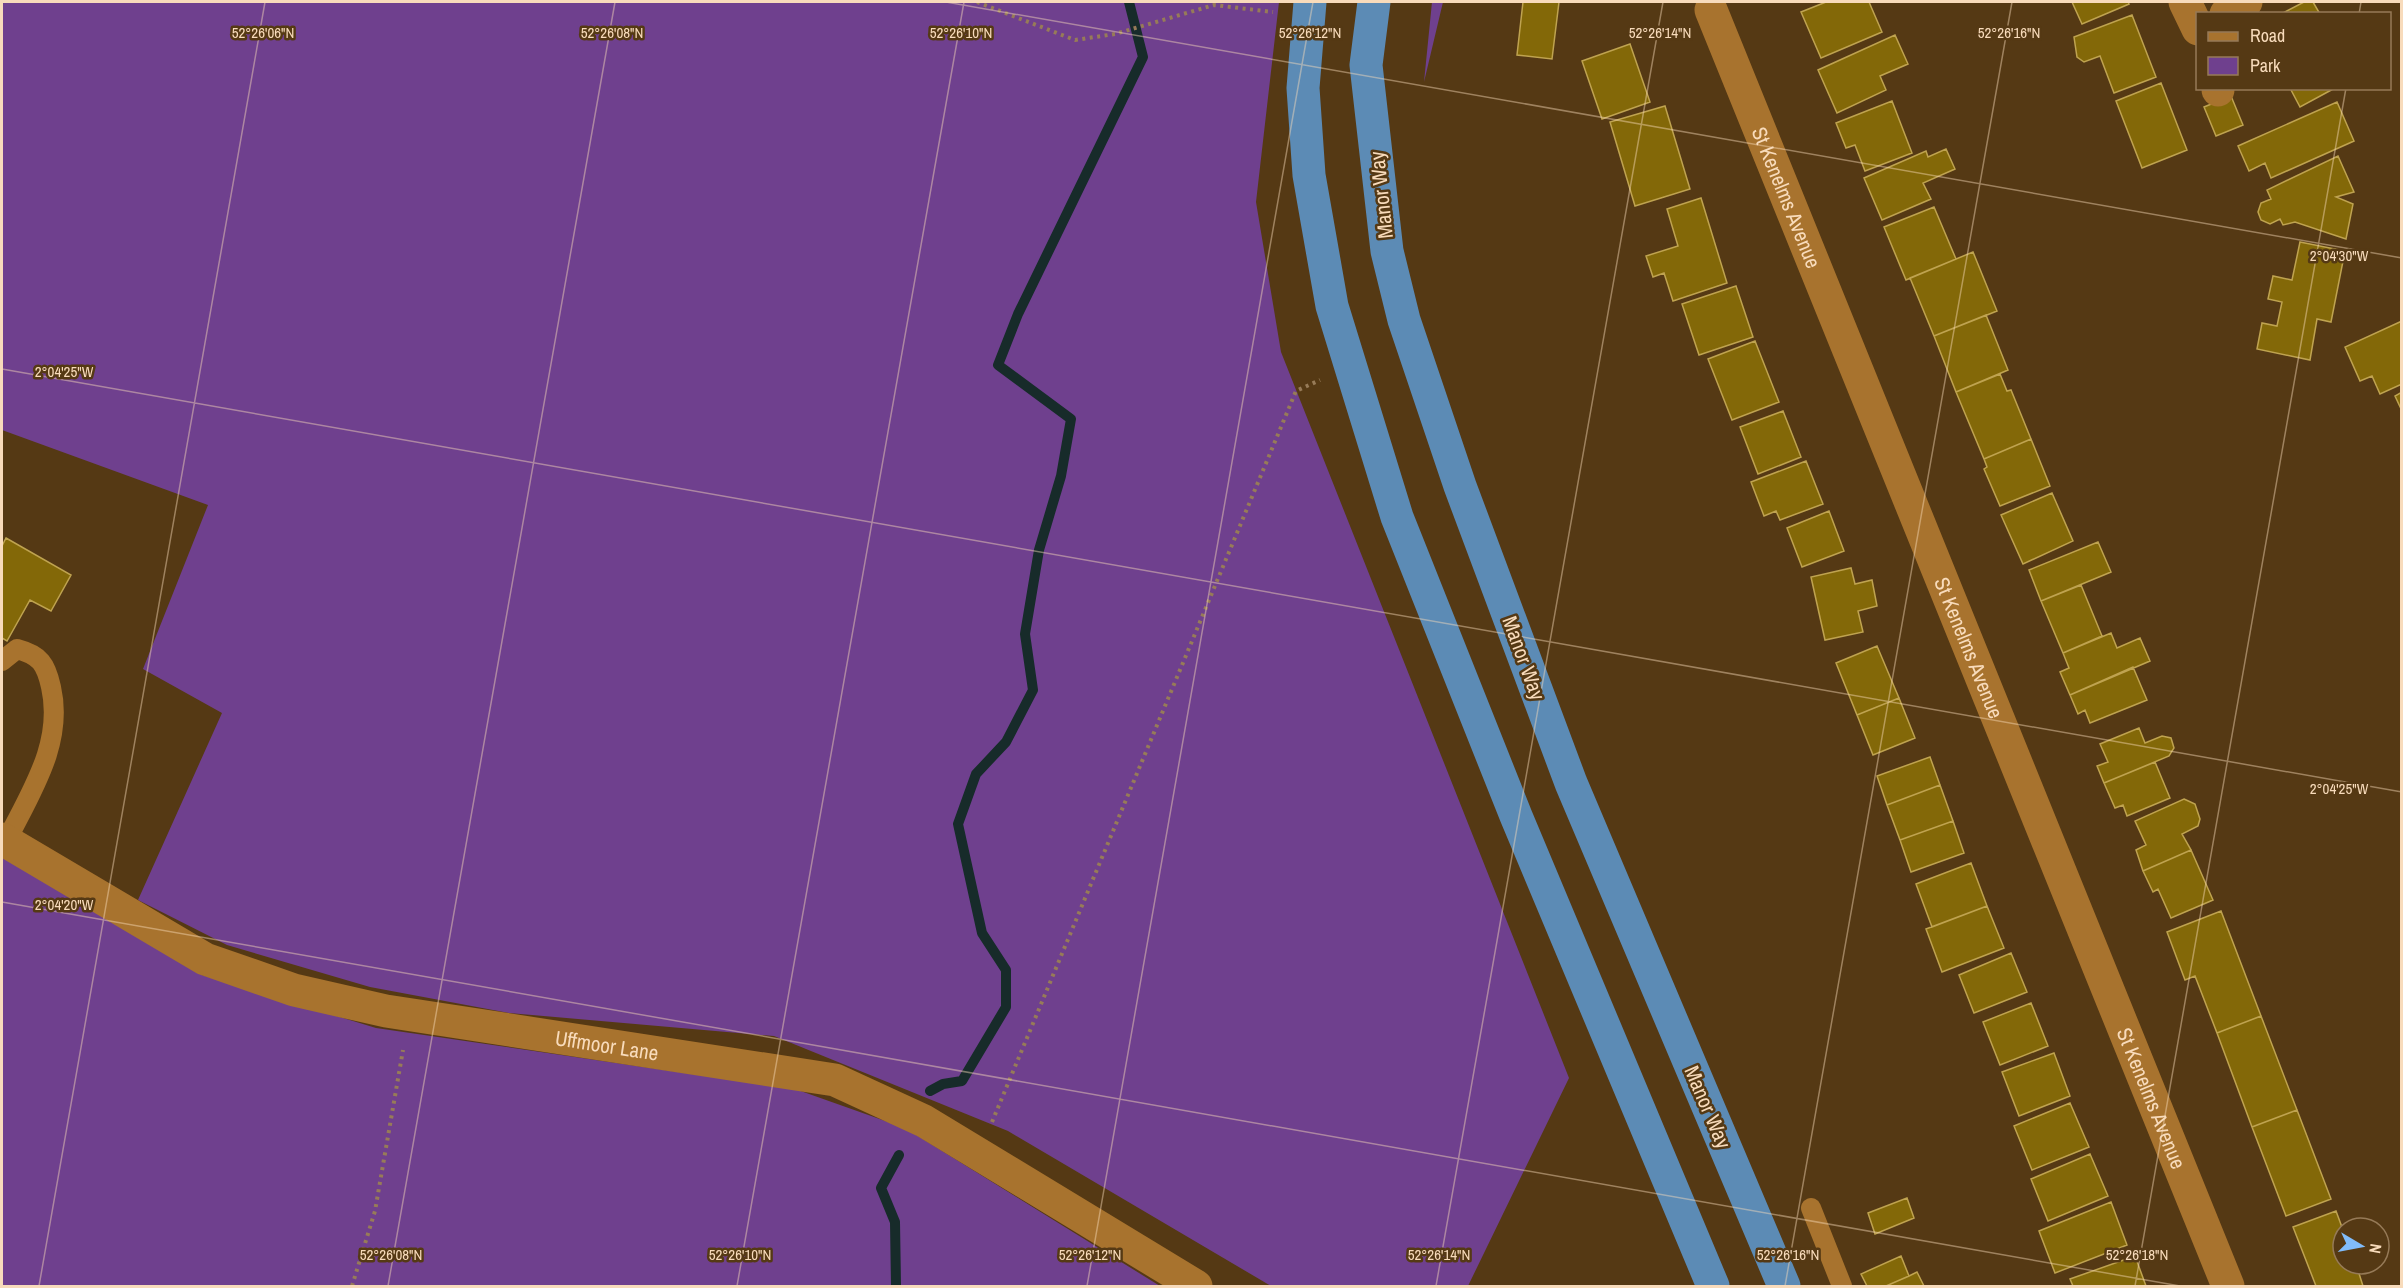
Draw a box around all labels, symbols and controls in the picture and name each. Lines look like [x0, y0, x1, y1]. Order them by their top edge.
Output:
legend [2196, 12, 2391, 90]
text: 52°26'06"N [232, 22, 294, 43]
text: 52°26'08"N [581, 22, 643, 43]
text: 52°26'10"N [930, 22, 992, 43]
text: 52°26'12"N [1279, 22, 1341, 43]
text: 52°26'14"N [1629, 22, 1691, 43]
text: 52°26'16"N [1978, 22, 2040, 43]
text: Road [2250, 23, 2285, 48]
text: Park [2250, 53, 2281, 78]
street label: St Kenelms Avenue [1745, 122, 1828, 272]
street label: Manor Way [1362, 150, 1400, 240]
text: 2°04'30"W [2310, 245, 2369, 266]
text: 2°04'25"W [35, 361, 94, 382]
street label: St Kenelms Avenue [1928, 573, 2011, 723]
street label: Manor Way [1495, 612, 1553, 704]
text: 2°04'25"W [2310, 778, 2369, 799]
text: 2°04'20"W [35, 894, 94, 915]
street label: Uffmoor Lane [553, 1023, 661, 1067]
street label: St Kenelms Avenue [2110, 1023, 2193, 1173]
street label: Manor Way [1678, 1061, 1739, 1153]
north arrow [2331, 1216, 2391, 1276]
text: N [2364, 1242, 2387, 1255]
text: 52°26'08"N [360, 1244, 422, 1265]
text: 52°26'10"N [709, 1244, 771, 1265]
text: 52°26'12"N [1059, 1244, 1121, 1265]
text: 52°26'14"N [1408, 1244, 1470, 1265]
text: 52°26'16"N [1757, 1244, 1819, 1265]
text: 52°26'18"N [2106, 1244, 2168, 1265]

